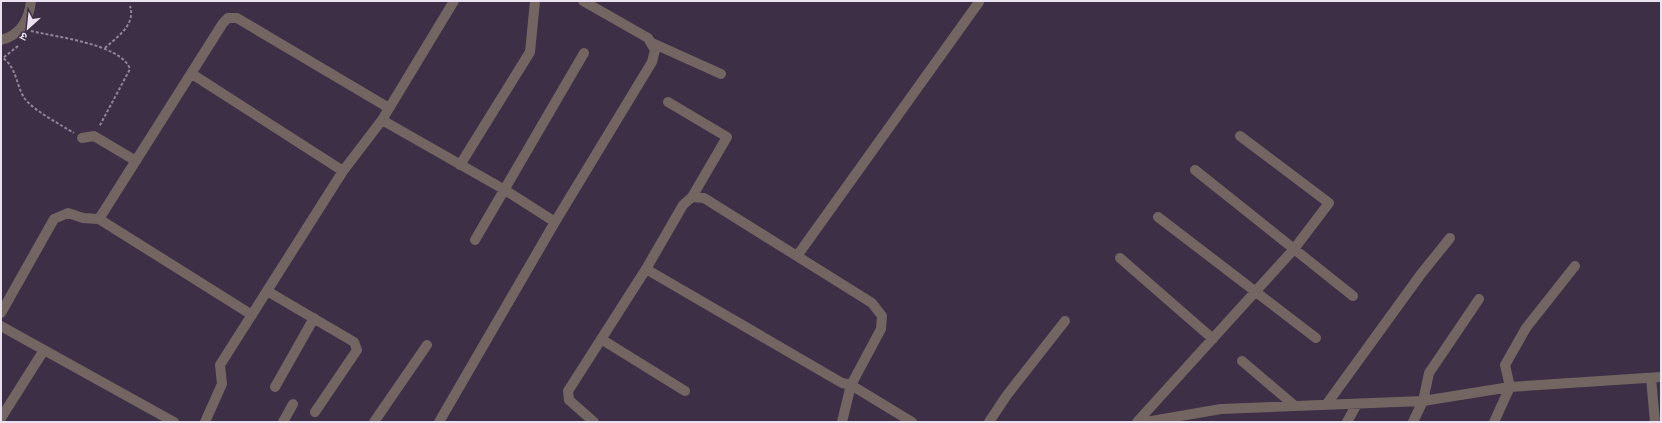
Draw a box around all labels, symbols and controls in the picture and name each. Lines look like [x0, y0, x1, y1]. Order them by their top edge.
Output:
north arrow [8, 8, 48, 48]
text: उ [17, 30, 29, 44]

